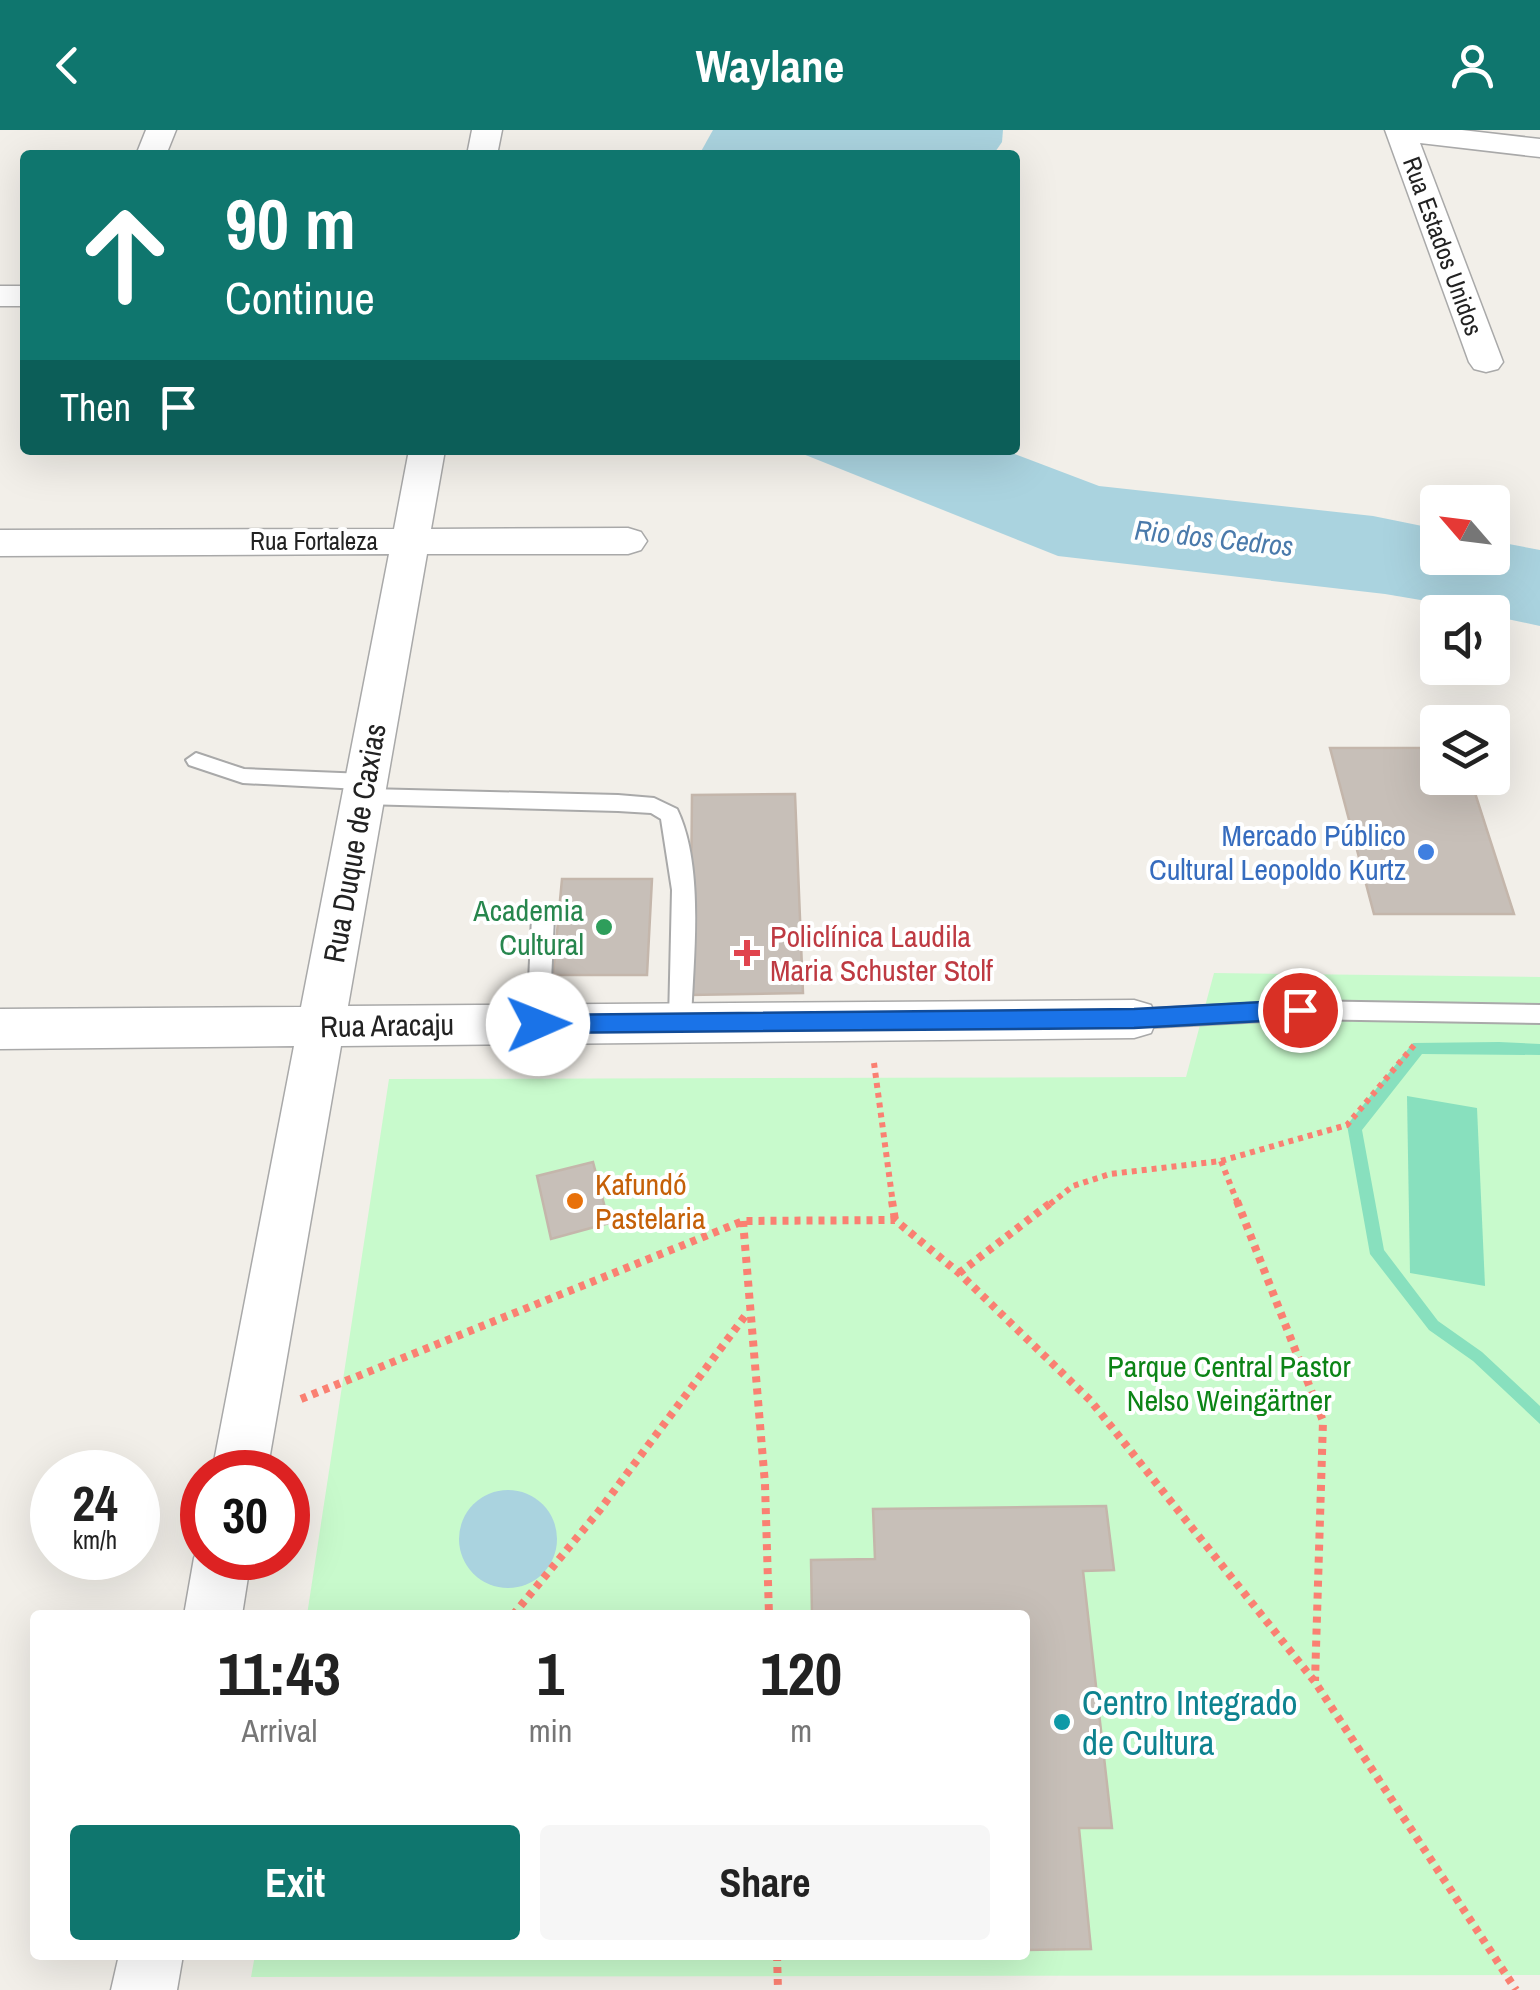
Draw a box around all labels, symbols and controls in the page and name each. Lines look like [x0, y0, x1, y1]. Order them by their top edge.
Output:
text: Waylane [696, 35, 844, 96]
icon: back [40, 38, 95, 93]
icon: person [1445, 38, 1500, 93]
street label: Rua Estados Unidos [1395, 152, 1491, 340]
text: 90 m [225, 177, 356, 271]
icon: ahead [60, 190, 190, 320]
text: Continue [225, 267, 375, 328]
icon: arrive [151, 380, 206, 435]
text: Then [60, 382, 131, 433]
north arrow [1420, 485, 1510, 575]
map controls [1420, 485, 1510, 795]
water label: Rio dos Cedros [1133, 511, 1295, 565]
street label: Rua Fortaleza [250, 524, 378, 558]
button: sound [1420, 595, 1510, 685]
button: layers [1420, 705, 1510, 795]
street label: Rua Duque de Caxias [313, 720, 395, 966]
place label: Mercado Público Cultural Leopoldo Kurtz [1149, 815, 1406, 889]
marker: Mercado Público Cultural Leopoldo Kurtz [1415, 841, 1437, 863]
place label: Academia Cultural [472, 890, 584, 964]
marker: Academia Cultural [593, 916, 615, 938]
place label: Policlínica Laudila Maria Schuster Stolf [770, 916, 993, 990]
marker: Policlínica Laudila Maria Schuster Stolf [734, 940, 760, 966]
pin [1258, 968, 1343, 1053]
position arrow [486, 972, 590, 1076]
icon: arrive [1273, 983, 1328, 1038]
street label: Rua Aracaju [320, 1004, 454, 1046]
place label: Kafundó Pastelaria [595, 1164, 706, 1238]
marker: Kafundó Pastelaria [564, 1190, 586, 1212]
park label: Parque Central Pastor Nelso Weingärtner [1107, 1346, 1352, 1420]
speed limit sign: 30 [180, 1450, 310, 1580]
text: 24 [72, 1469, 118, 1537]
text: km/h [73, 1523, 117, 1557]
text: 11:43 [218, 1633, 341, 1714]
text: 1 [537, 1633, 564, 1714]
text: 120 [760, 1633, 842, 1714]
place label: Centro Integrado de Cultura [1082, 1679, 1297, 1766]
text: Arrival [241, 1709, 317, 1752]
text: min [529, 1709, 572, 1752]
text: m [790, 1709, 812, 1752]
marker: Centro Integrado de Cultura [1051, 1711, 1073, 1733]
button: Exit [70, 1825, 520, 1940]
button: Share [540, 1825, 990, 1940]

